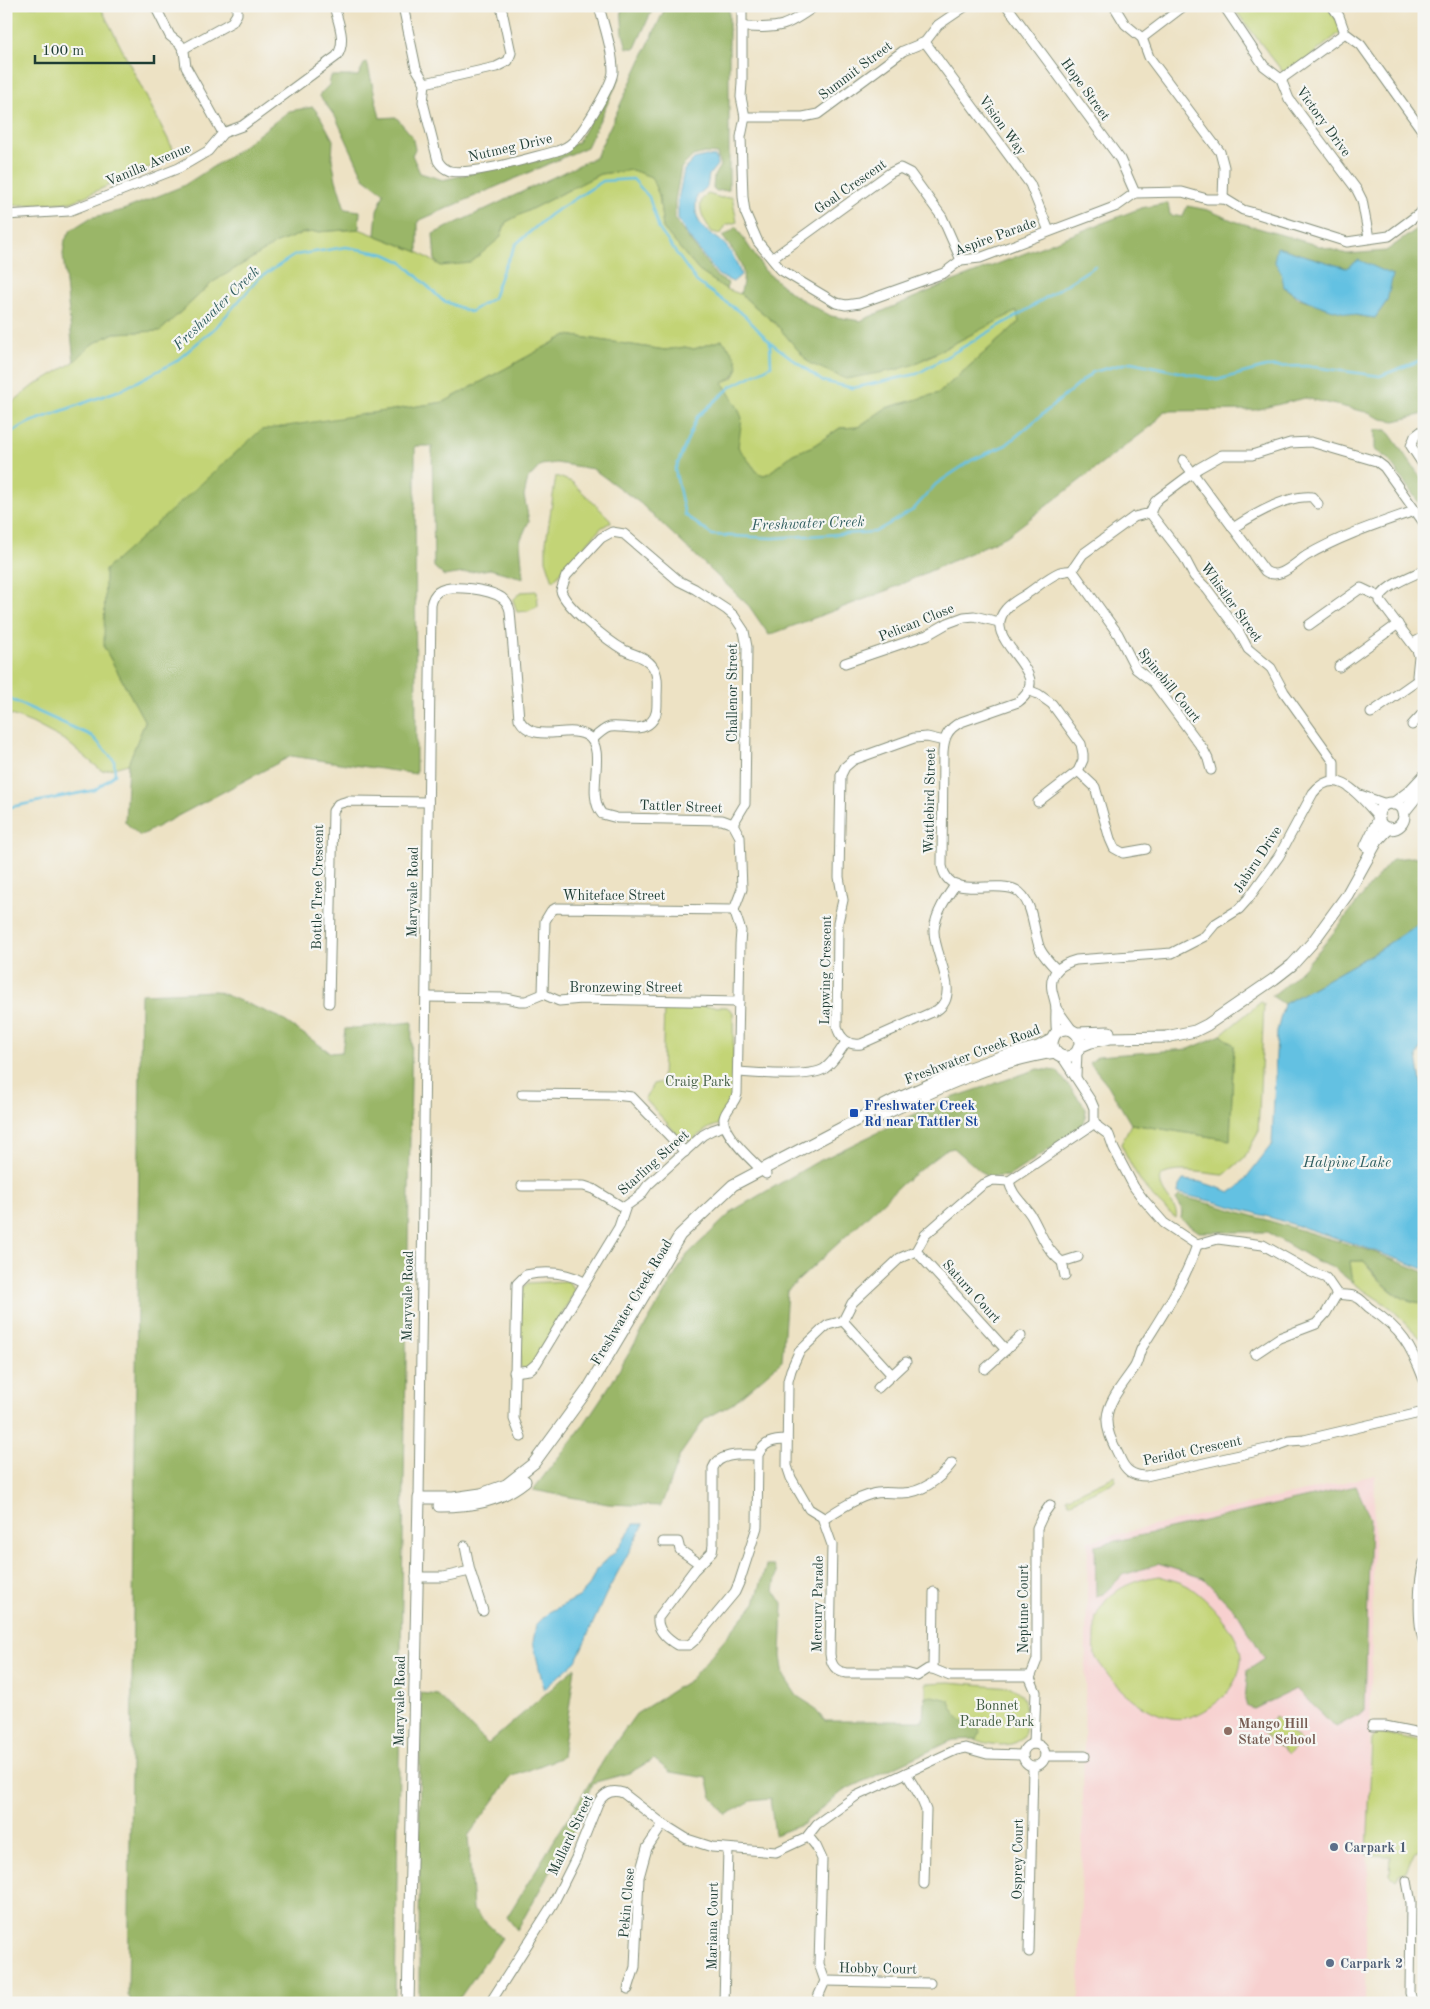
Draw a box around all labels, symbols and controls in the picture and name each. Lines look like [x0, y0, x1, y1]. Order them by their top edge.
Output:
scale bar [35, 32, 154, 64]
street label: Summit Street [816, 39, 895, 103]
text: 100 m [42, 44, 84, 59]
street label: Hope Street [1058, 56, 1112, 123]
street label: Victory Drive [1293, 84, 1353, 159]
street label: Vision Way [976, 93, 1029, 159]
street label: Nutmeg Drive [467, 132, 554, 164]
street label: Vanilla Avenue [104, 141, 193, 189]
street label: Goal Crescent [812, 157, 889, 217]
street label: Aspire Parade [952, 216, 1038, 258]
water label: Freshwater Creek [170, 264, 263, 355]
water label: Freshwater Creek [750, 515, 865, 534]
street label: Whistler Street [1198, 560, 1265, 645]
street label: Pelican Close [877, 601, 956, 644]
street label: Challenor Street [726, 643, 740, 743]
street label: Spinebill Court [1135, 646, 1203, 725]
street label: Wattlebird Street [922, 748, 938, 854]
street label: Tattler Street [639, 799, 723, 815]
street label: Bottle Tree Crescent [310, 824, 326, 950]
street label: Jabiru Drive [1231, 824, 1284, 895]
street label: Maryvale Road [405, 846, 421, 938]
street label: Whiteface Street [563, 889, 665, 903]
street label: Lapwing Crescent [818, 915, 834, 1025]
street label: Bronzewing Street [569, 981, 683, 995]
street label: Freshwater Creek Road [903, 1023, 1042, 1087]
park label: Craig Park [665, 1075, 731, 1089]
place label: Freshwater Creek Rd near Tattler St [864, 1099, 978, 1129]
marker: Freshwater Creek Rd near Tattler St [848, 1107, 860, 1119]
street label: Starling Street [616, 1127, 692, 1198]
water label: Halpine Lake [1302, 1156, 1391, 1171]
street label: Freshwater Creek Road [589, 1237, 675, 1368]
street label: Maryvale Road [400, 1250, 416, 1342]
street label: Saturn Court [939, 1257, 1003, 1326]
street label: Peridot Crescent [1142, 1434, 1243, 1468]
street label: Mercury Parade [810, 1556, 826, 1653]
street label: Neptune Court [1017, 1564, 1031, 1654]
street label: Maryvale Road [392, 1655, 408, 1747]
park label: Bonnet Parade Park [960, 1699, 1034, 1729]
place label: Mango Hill State School [1238, 1717, 1316, 1747]
marker: Mango Hill State School [1222, 1725, 1234, 1737]
street label: Mallard Street [546, 1793, 596, 1878]
street label: Osprey Court [1010, 1818, 1026, 1900]
marker: Carpark 1 [1328, 1841, 1340, 1853]
place label: Carpark 1 [1344, 1841, 1407, 1855]
street label: Pekin Close [617, 1867, 637, 1939]
street label: Mariana Court [705, 1882, 721, 1970]
marker: Carpark 2 [1324, 1957, 1336, 1969]
place label: Carpark 2 [1340, 1957, 1403, 1971]
street label: Hobby Court [839, 1961, 917, 1977]

